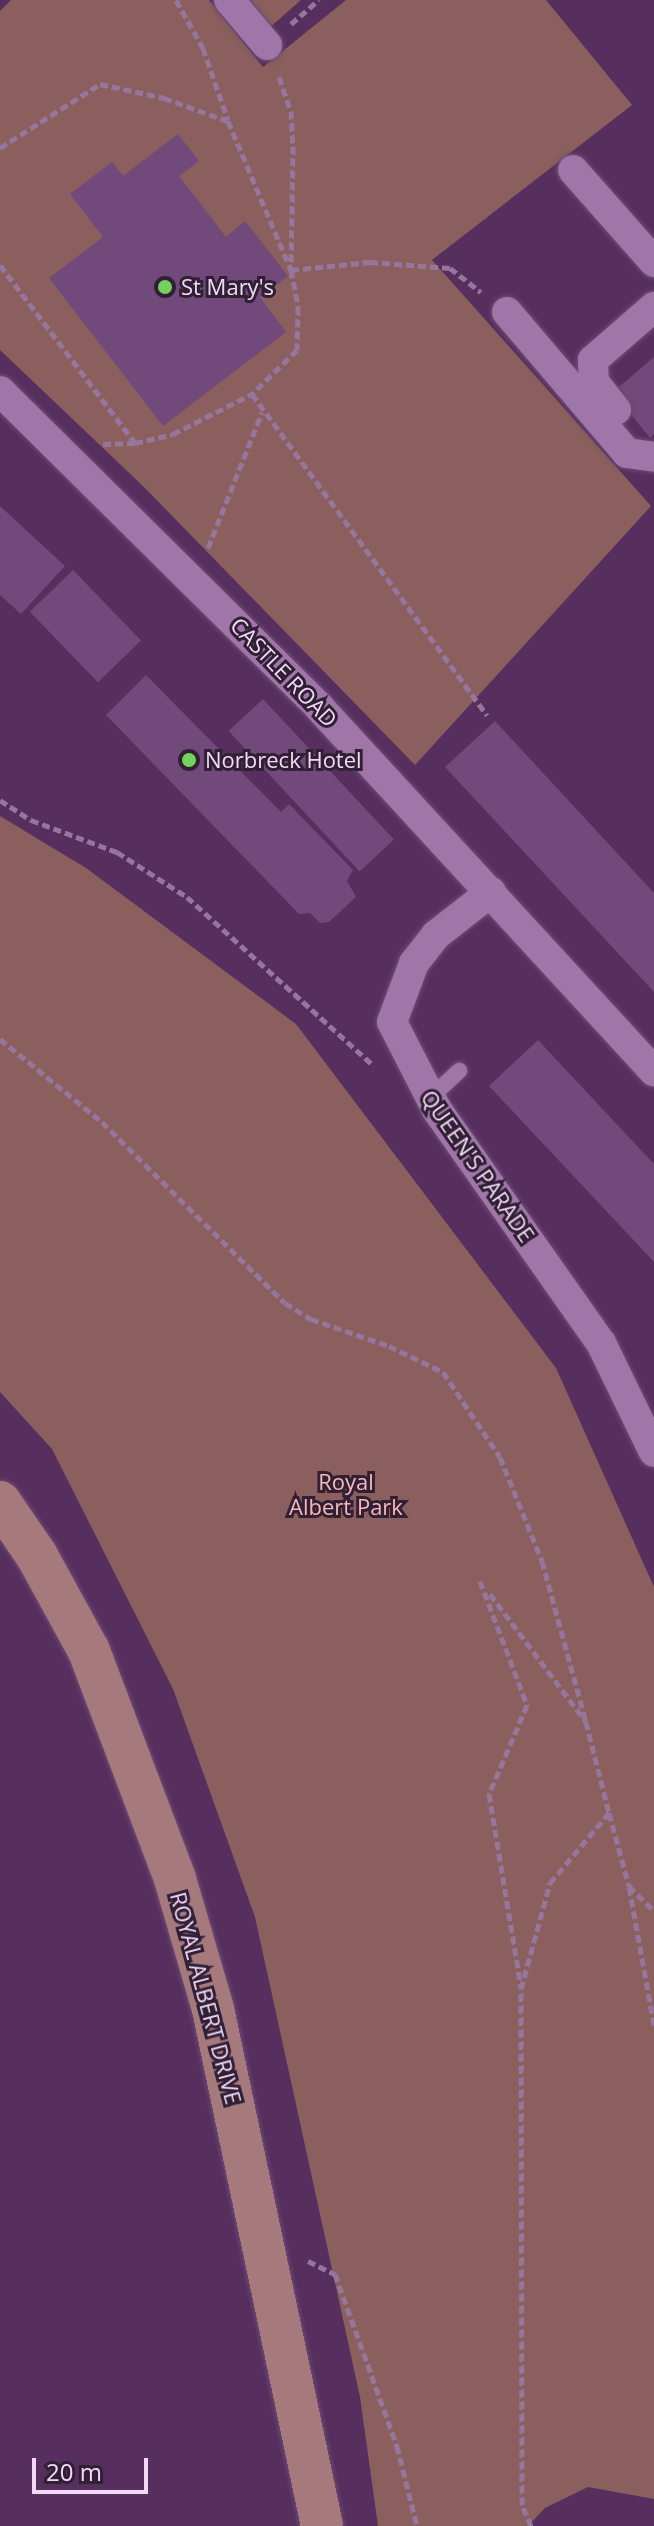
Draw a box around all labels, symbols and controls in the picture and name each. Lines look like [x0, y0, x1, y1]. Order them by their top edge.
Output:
place label: St Mary's [181, 274, 274, 300]
marker: St Mary's [156, 278, 174, 296]
street label: CASTLE ROAD [225, 612, 343, 732]
place label: Norbreck Hotel [205, 747, 362, 773]
marker: Norbreck Hotel [180, 751, 198, 769]
street label: QUEEN'S PARADE [416, 1085, 540, 1247]
park label: Royal Albert Park [289, 1468, 403, 1520]
street label: ROYAL ALBERT DRIVE [165, 1889, 247, 2107]
scale bar [36, 2442, 152, 2492]
text: 20 m [46, 2455, 102, 2488]

